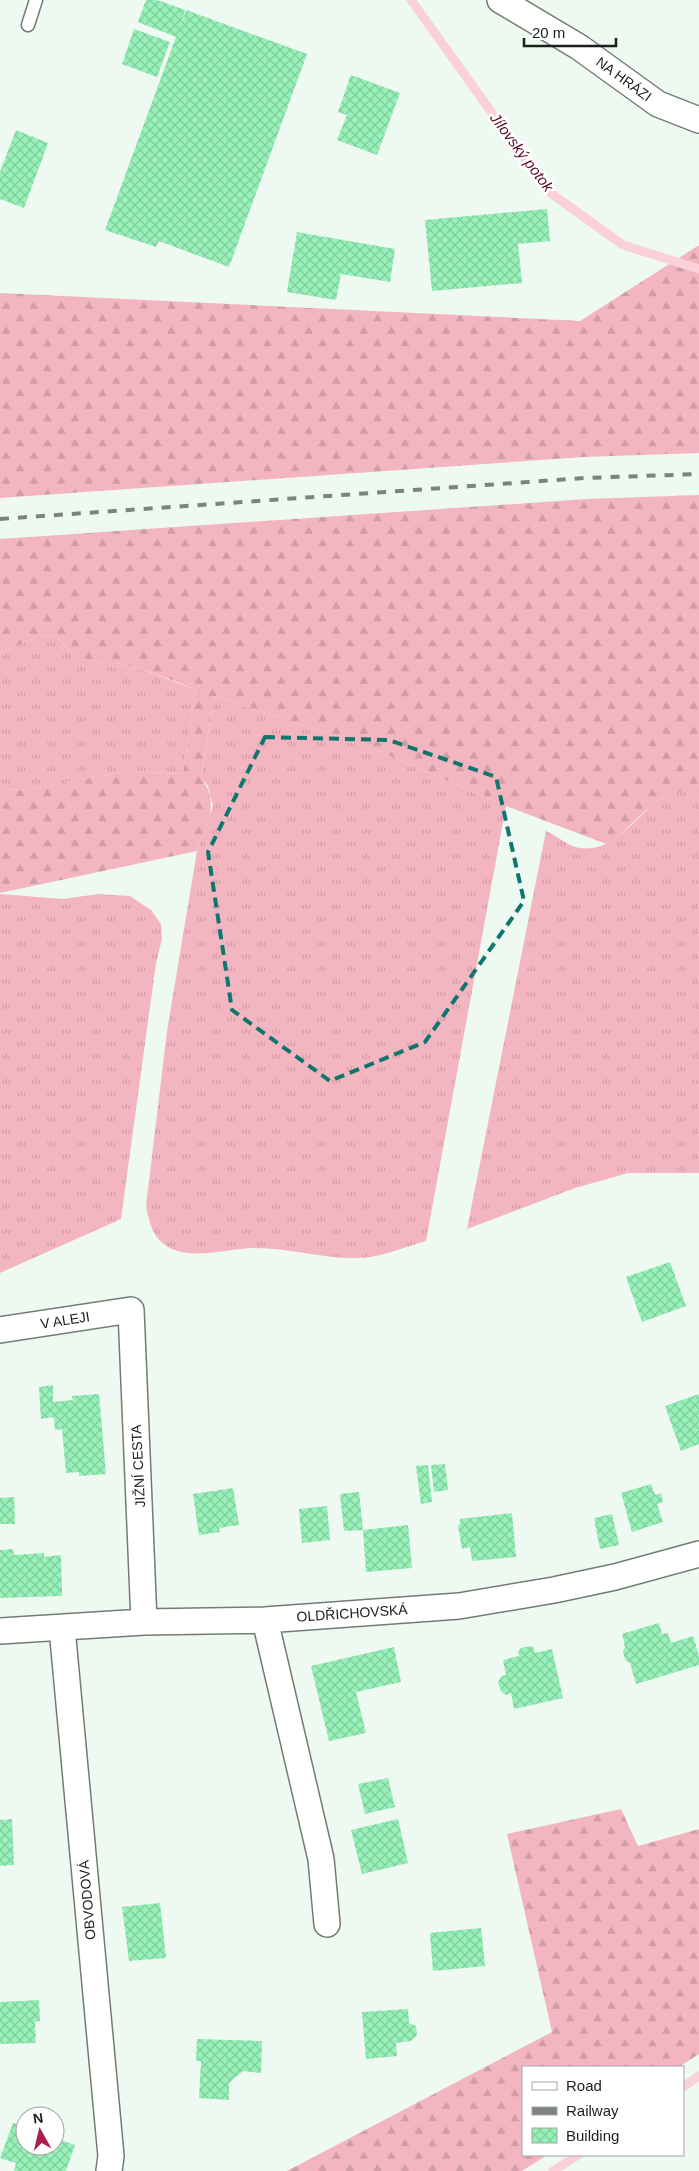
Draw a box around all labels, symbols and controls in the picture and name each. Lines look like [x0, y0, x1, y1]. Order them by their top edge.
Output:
scale bar [524, 15, 616, 47]
text: 20 m [532, 24, 565, 41]
street label: NA HRÁZI [593, 54, 655, 104]
water label: Jílovský potok [486, 108, 558, 196]
street label: V ALEJI [39, 1308, 91, 1332]
street label: JIŽNÍ CESTA [128, 1423, 148, 1508]
street label: OLDŘICHOVSKÁ [296, 1601, 409, 1625]
street label: OBVODOVÁ [75, 1859, 98, 1941]
legend [522, 2066, 684, 2156]
text: Road [566, 2077, 602, 2094]
text: Railway [566, 2102, 619, 2119]
north arrow [15, 2106, 65, 2156]
text: N [32, 2109, 44, 2127]
text: Building [566, 2127, 619, 2144]

